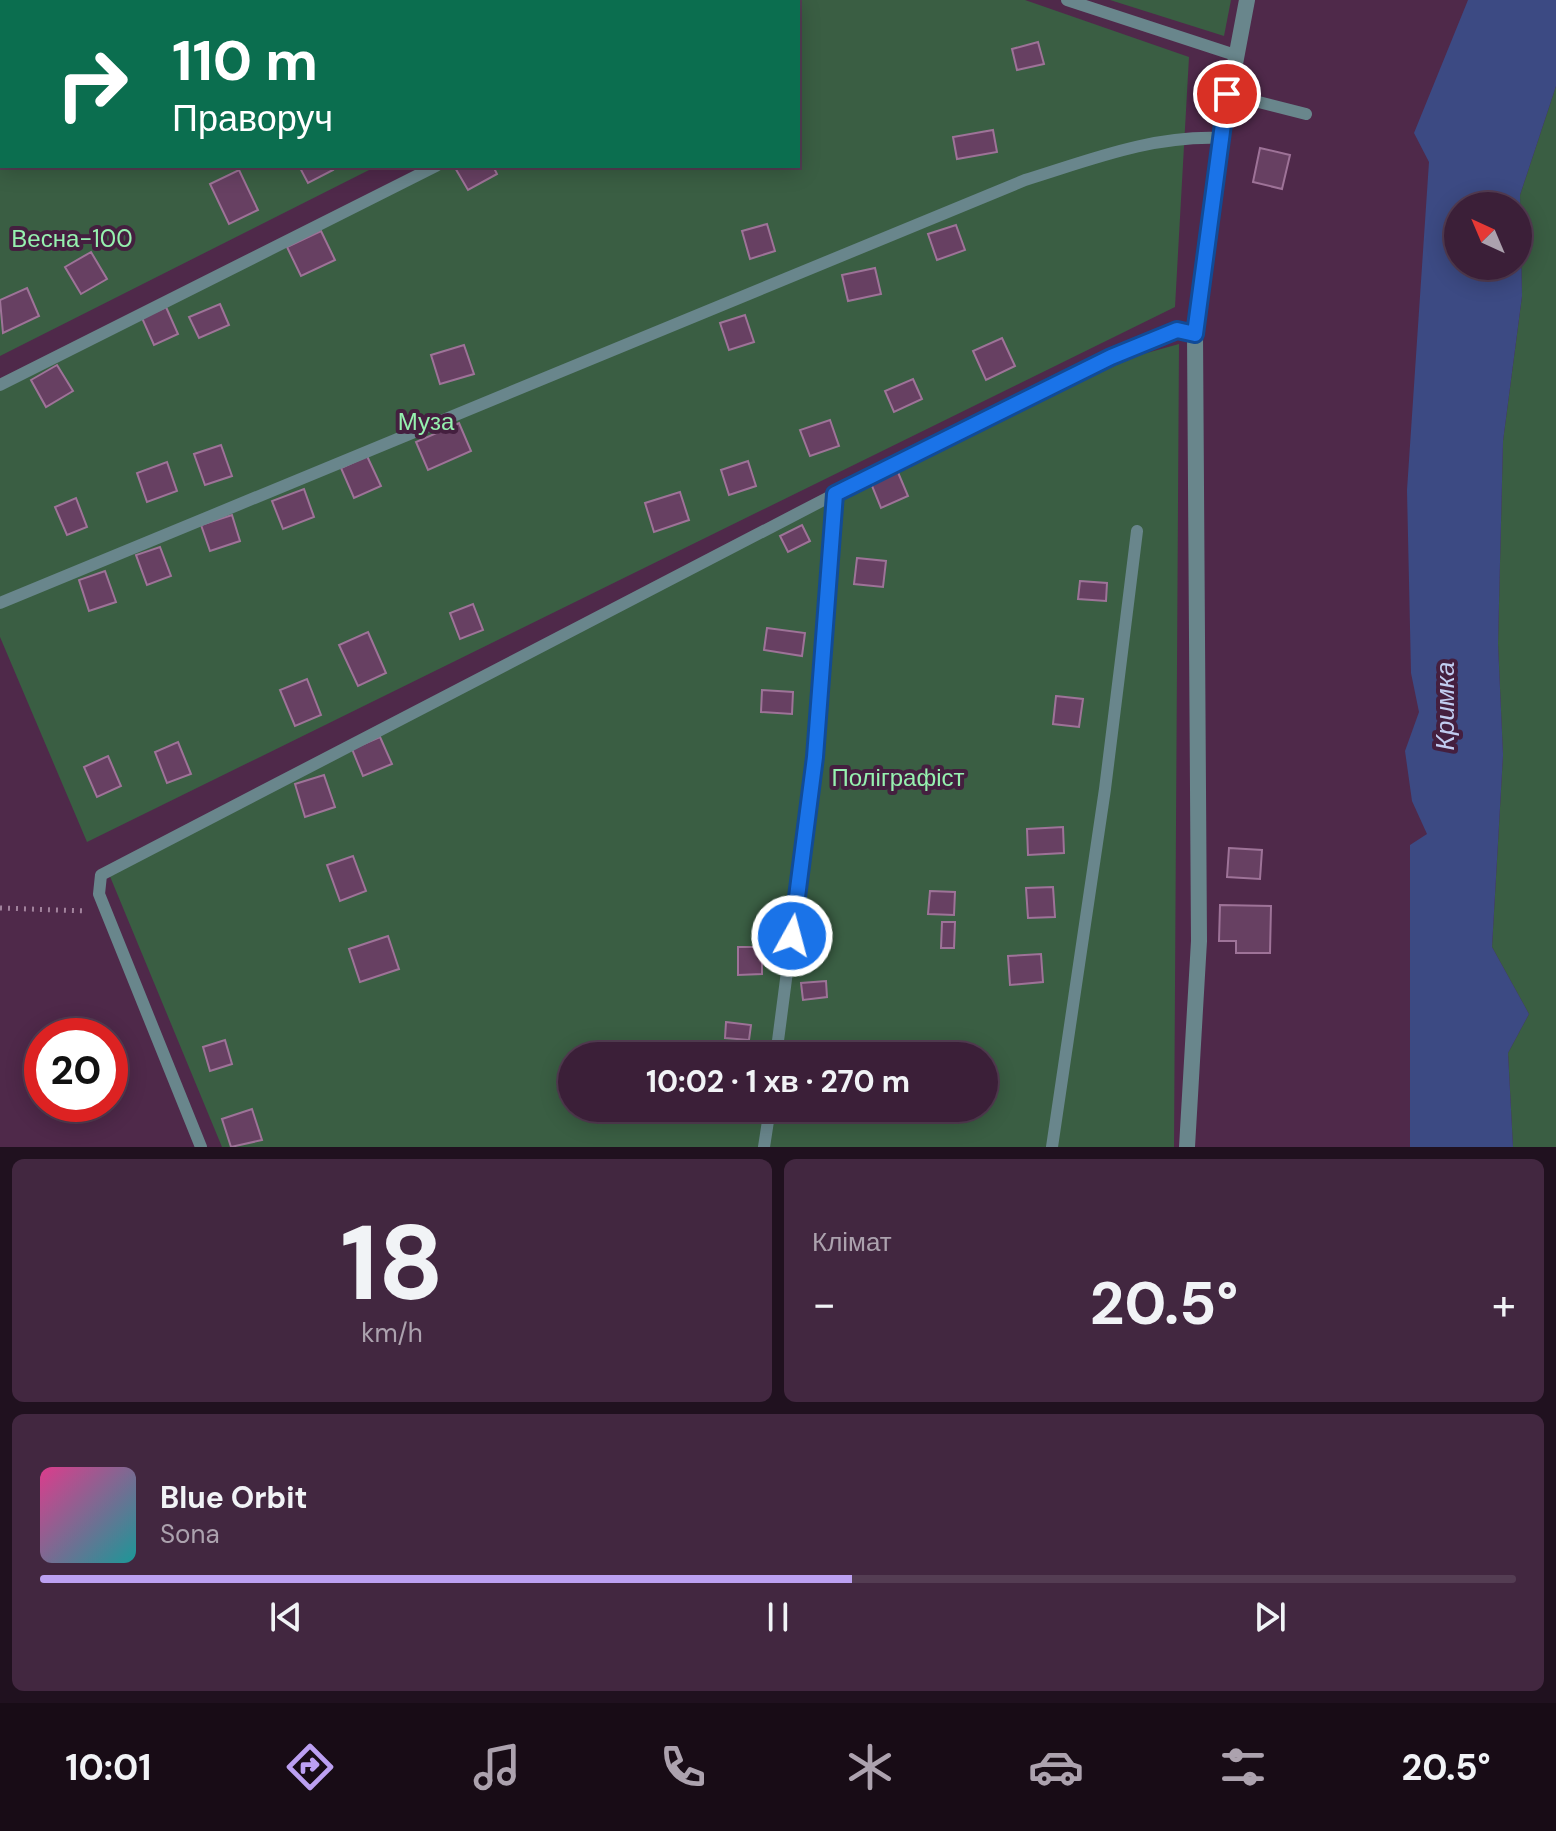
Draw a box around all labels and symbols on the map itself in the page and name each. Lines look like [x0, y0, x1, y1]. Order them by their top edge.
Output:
pin [1193, 60, 1261, 128]
north arrow [1444, 192, 1532, 280]
park label: Весна-100 [11, 223, 133, 254]
park label: Муза [398, 406, 455, 437]
water label: Кримка [1428, 662, 1462, 750]
park label: Поліграфіст [832, 762, 964, 793]
position arrow [750, 894, 834, 978]
speed limit sign: 20 [24, 1018, 128, 1122]

